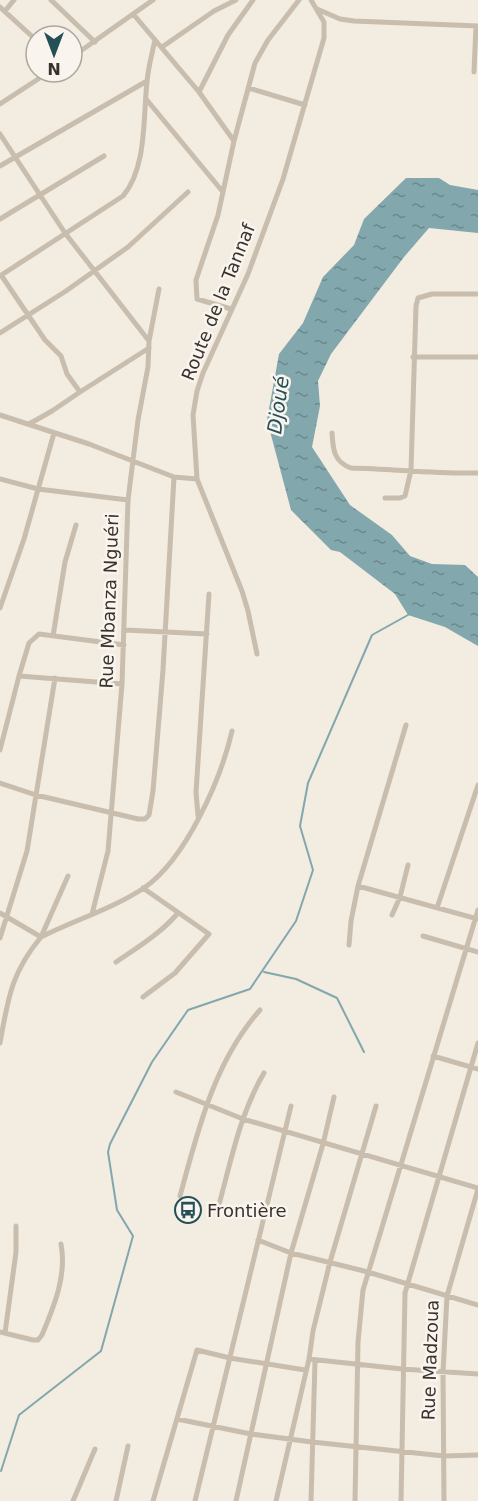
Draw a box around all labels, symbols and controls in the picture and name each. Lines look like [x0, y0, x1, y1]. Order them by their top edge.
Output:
north arrow [24, 24, 84, 84]
text: N [47, 59, 61, 78]
street label: Route de la Tannaf [177, 220, 259, 383]
water label: Djoué [262, 375, 294, 435]
street label: Rue Mbanza Nguéri [95, 513, 123, 689]
bus stop icon: Frontière [173, 1195, 203, 1225]
place label: Frontière [207, 1200, 287, 1221]
street label: Rue Madzoua [417, 1299, 443, 1421]

